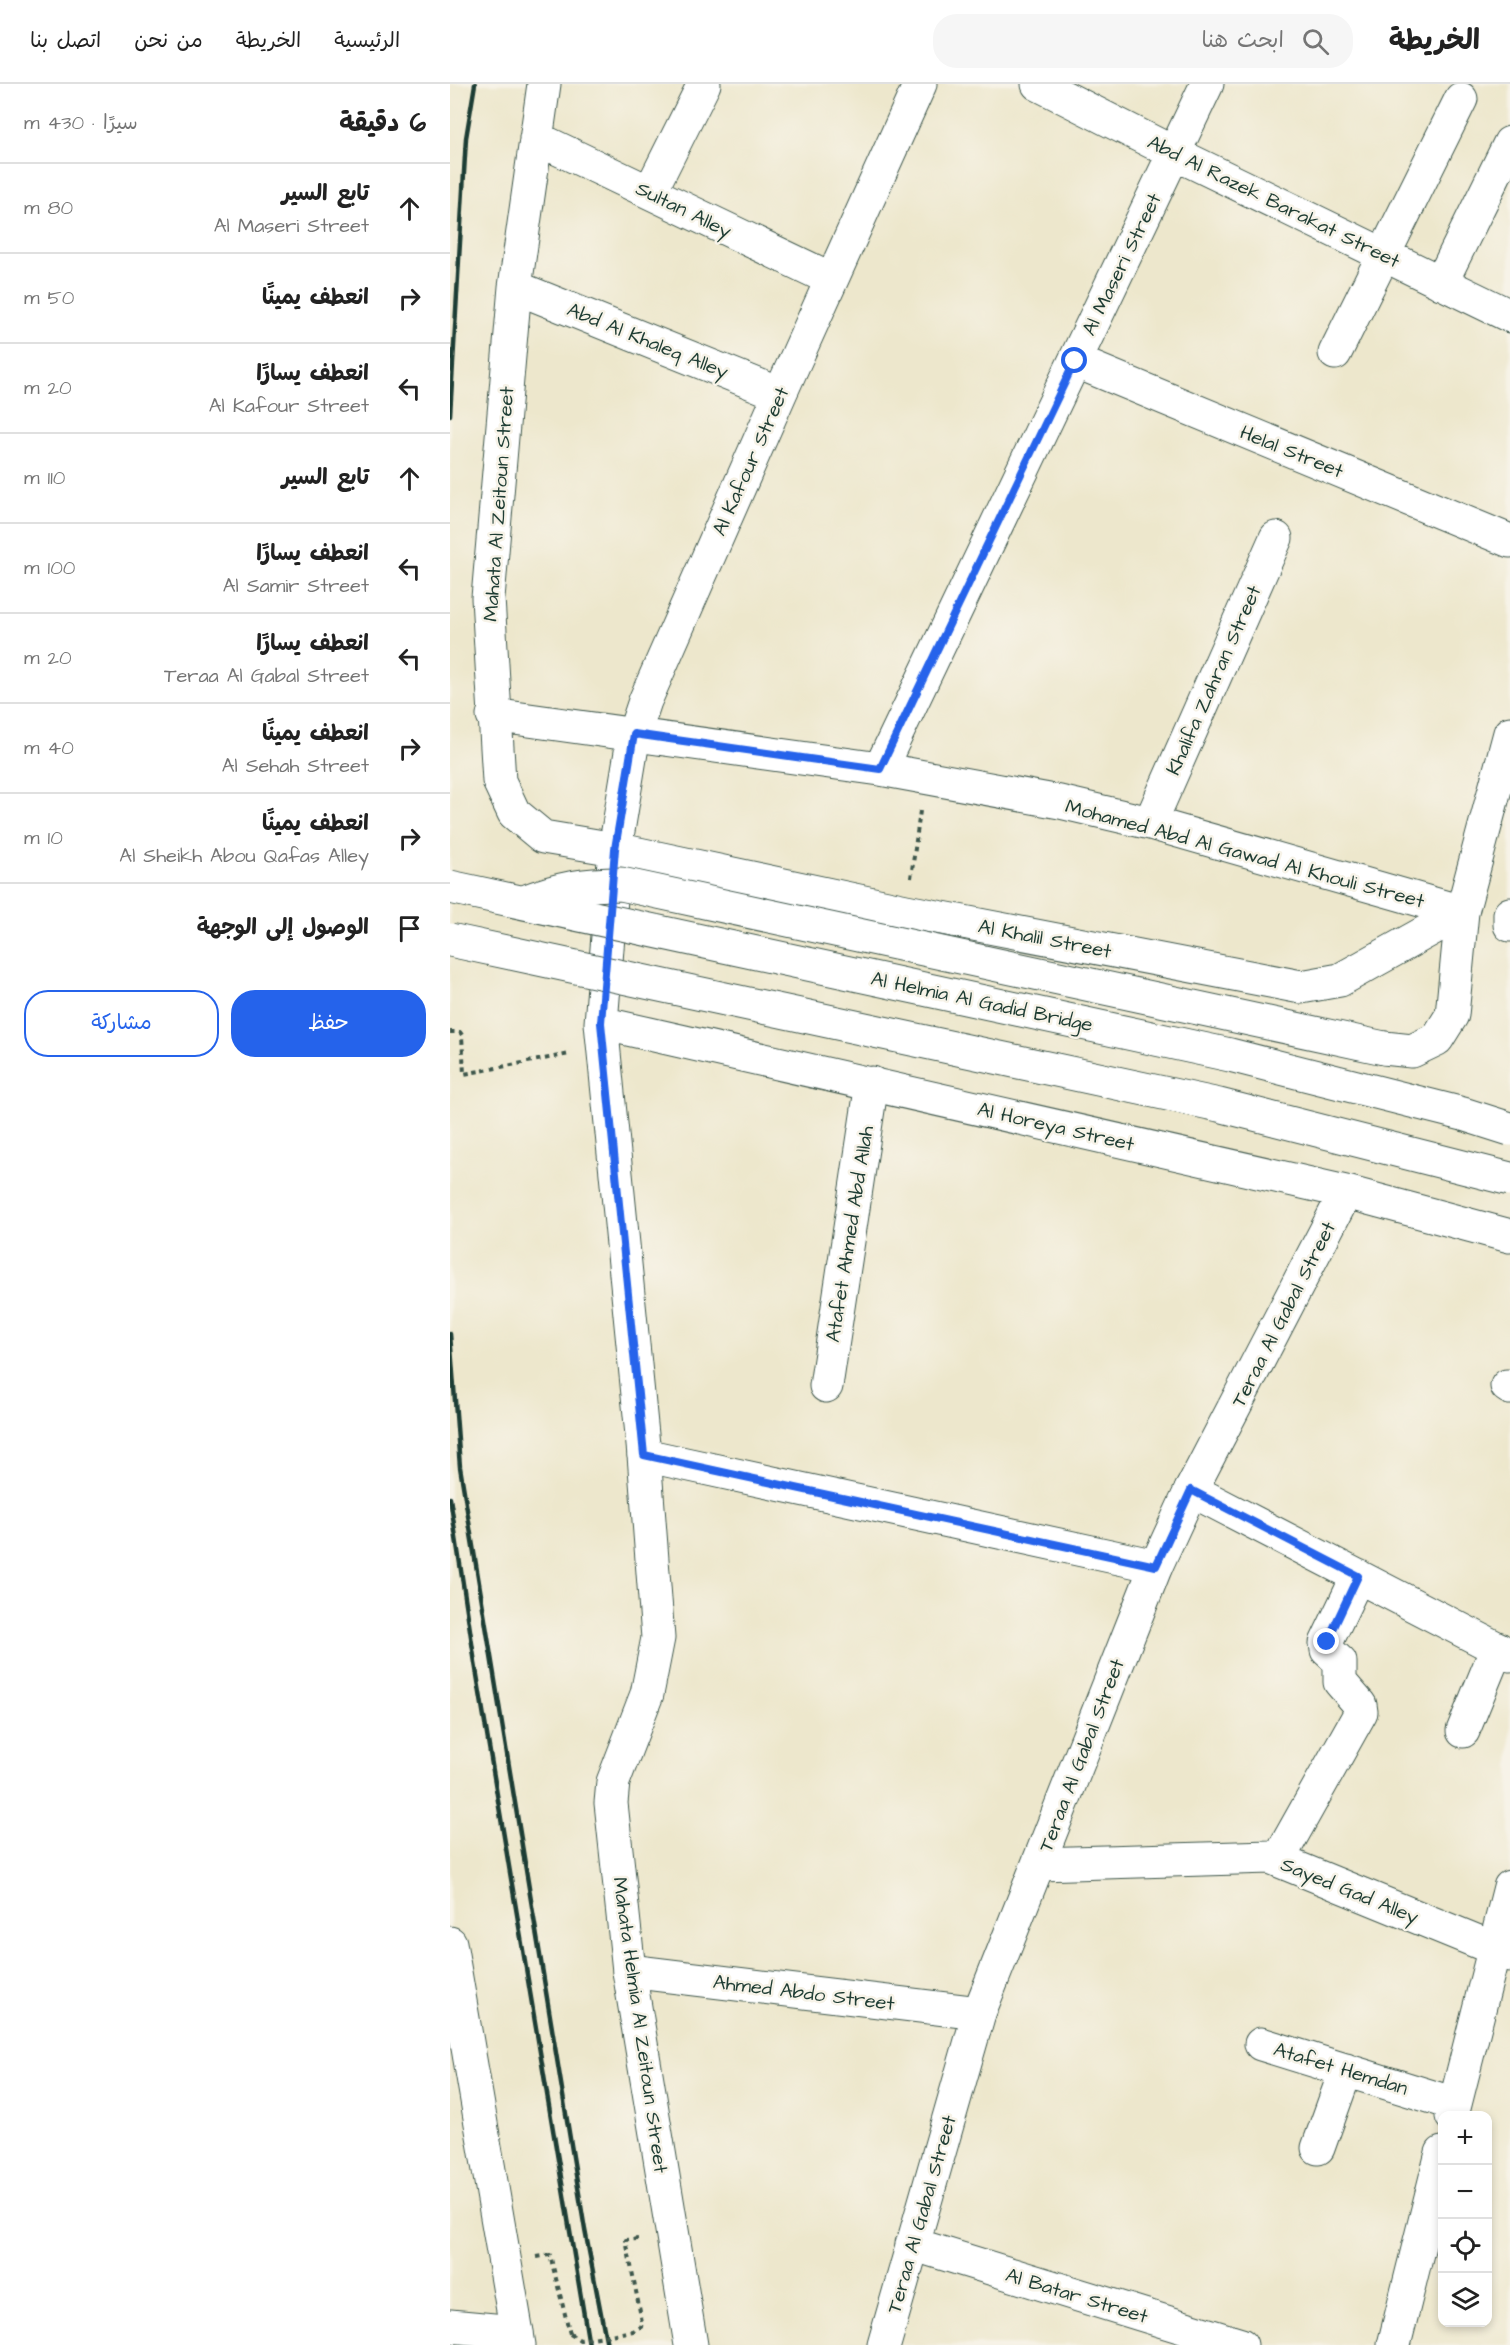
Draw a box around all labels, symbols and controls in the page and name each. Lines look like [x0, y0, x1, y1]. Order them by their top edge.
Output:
search box [933, 14, 1353, 68]
text: الخريطة [1389, 21, 1480, 60]
text: ابحث هنا [1202, 25, 1284, 56]
icon: search [1299, 25, 1332, 58]
text: اتصل بنا [30, 26, 101, 55]
text: من نحن [134, 26, 203, 55]
text: الخريطة [236, 26, 301, 55]
text: الرئيسية [334, 26, 400, 55]
text: 6 دقيقة [339, 105, 426, 141]
text: سيرًا · 430 m [24, 109, 138, 137]
street label: Abd Al Razek Barakat Street [1143, 128, 1404, 275]
street label: Sultan Alley [631, 175, 736, 246]
text: تابع السير [282, 178, 369, 209]
street label: Al Maseri Street [1075, 189, 1169, 340]
icon: ahead [393, 192, 426, 225]
text: 80 m [24, 194, 73, 222]
text: Al Maseri Street [214, 212, 369, 240]
text: انعطف يمينًا [262, 282, 369, 313]
icon: right [393, 282, 426, 315]
text: 50 m [24, 284, 74, 312]
street label: Abd Al Khaleq Alley [562, 296, 732, 387]
route start [1061, 347, 1087, 373]
text: انعطف يسارًا [256, 358, 369, 389]
icon: left [393, 372, 426, 405]
text: 20 m [24, 374, 72, 402]
street label: Al Kafour Street [706, 383, 796, 540]
street label: Mahata Al Zeitoun Street [477, 385, 521, 623]
text: Al Kafour Street [209, 392, 369, 420]
street label: Helal Street [1236, 419, 1347, 485]
text: تابع السير [282, 462, 369, 493]
icon: ahead [393, 462, 426, 495]
text: 110 m [24, 464, 65, 492]
text: انعطف يسارًا [256, 538, 369, 569]
icon: left [393, 552, 426, 585]
text: 100 m [24, 554, 75, 582]
text: Al Samir Street [223, 572, 369, 600]
street label: Khalifa Zahran Street [1159, 581, 1268, 780]
text: انعطف يسارًا [256, 628, 369, 659]
icon: left [393, 642, 426, 675]
text: 20 m [24, 644, 72, 672]
text: Teraa Al Gabal Street [164, 662, 369, 690]
text: انعطف يمينًا [262, 718, 369, 749]
icon: right [393, 732, 426, 765]
text: 40 m [24, 734, 74, 762]
text: Al Sehah Street [222, 752, 369, 780]
street label: Mohamed Abd Al Gawad Al Khouli Street [1062, 792, 1427, 915]
text: انعطف يمينًا [262, 808, 369, 839]
icon: right [393, 822, 426, 855]
text: 10 m [24, 824, 63, 852]
text: Al Sheikh Abou Qafas Alley [119, 842, 369, 870]
text: الوصول إلى الوجهة [197, 912, 369, 943]
icon: arrive [393, 912, 426, 945]
street label: Al Khalil Street [976, 912, 1114, 966]
street label: Al Helmia Al Gadid Bridge [868, 965, 1095, 1040]
button: مشاركة [24, 990, 219, 1057]
button: حفظ [231, 990, 426, 1057]
street label: Al Horeya Street [974, 1095, 1137, 1160]
street label: Atafet Ahmed Abd Allah [819, 1124, 881, 1344]
street label: Teraa Al Gabal Street [1225, 1217, 1343, 1412]
route end [1313, 1628, 1339, 1654]
street label: Teraa Al Gabal Street [1032, 1655, 1132, 1856]
street label: Sayed Gad Alley [1276, 1851, 1423, 1932]
street label: Mahata Helmia Al Zeitoun Street [605, 1875, 675, 2175]
street label: Ahmed Abdo Street [712, 1968, 896, 2018]
street label: Atafet Hemdan [1270, 2035, 1411, 2103]
map controls [1438, 2111, 1492, 2327]
button: + [1438, 2111, 1492, 2165]
street label: Teraa Al Gabal Street [880, 2112, 964, 2317]
button: − [1438, 2165, 1492, 2219]
button: locate [1438, 2219, 1492, 2273]
street label: Al Batar Street [1002, 2261, 1151, 2331]
button: layers [1438, 2273, 1492, 2327]

